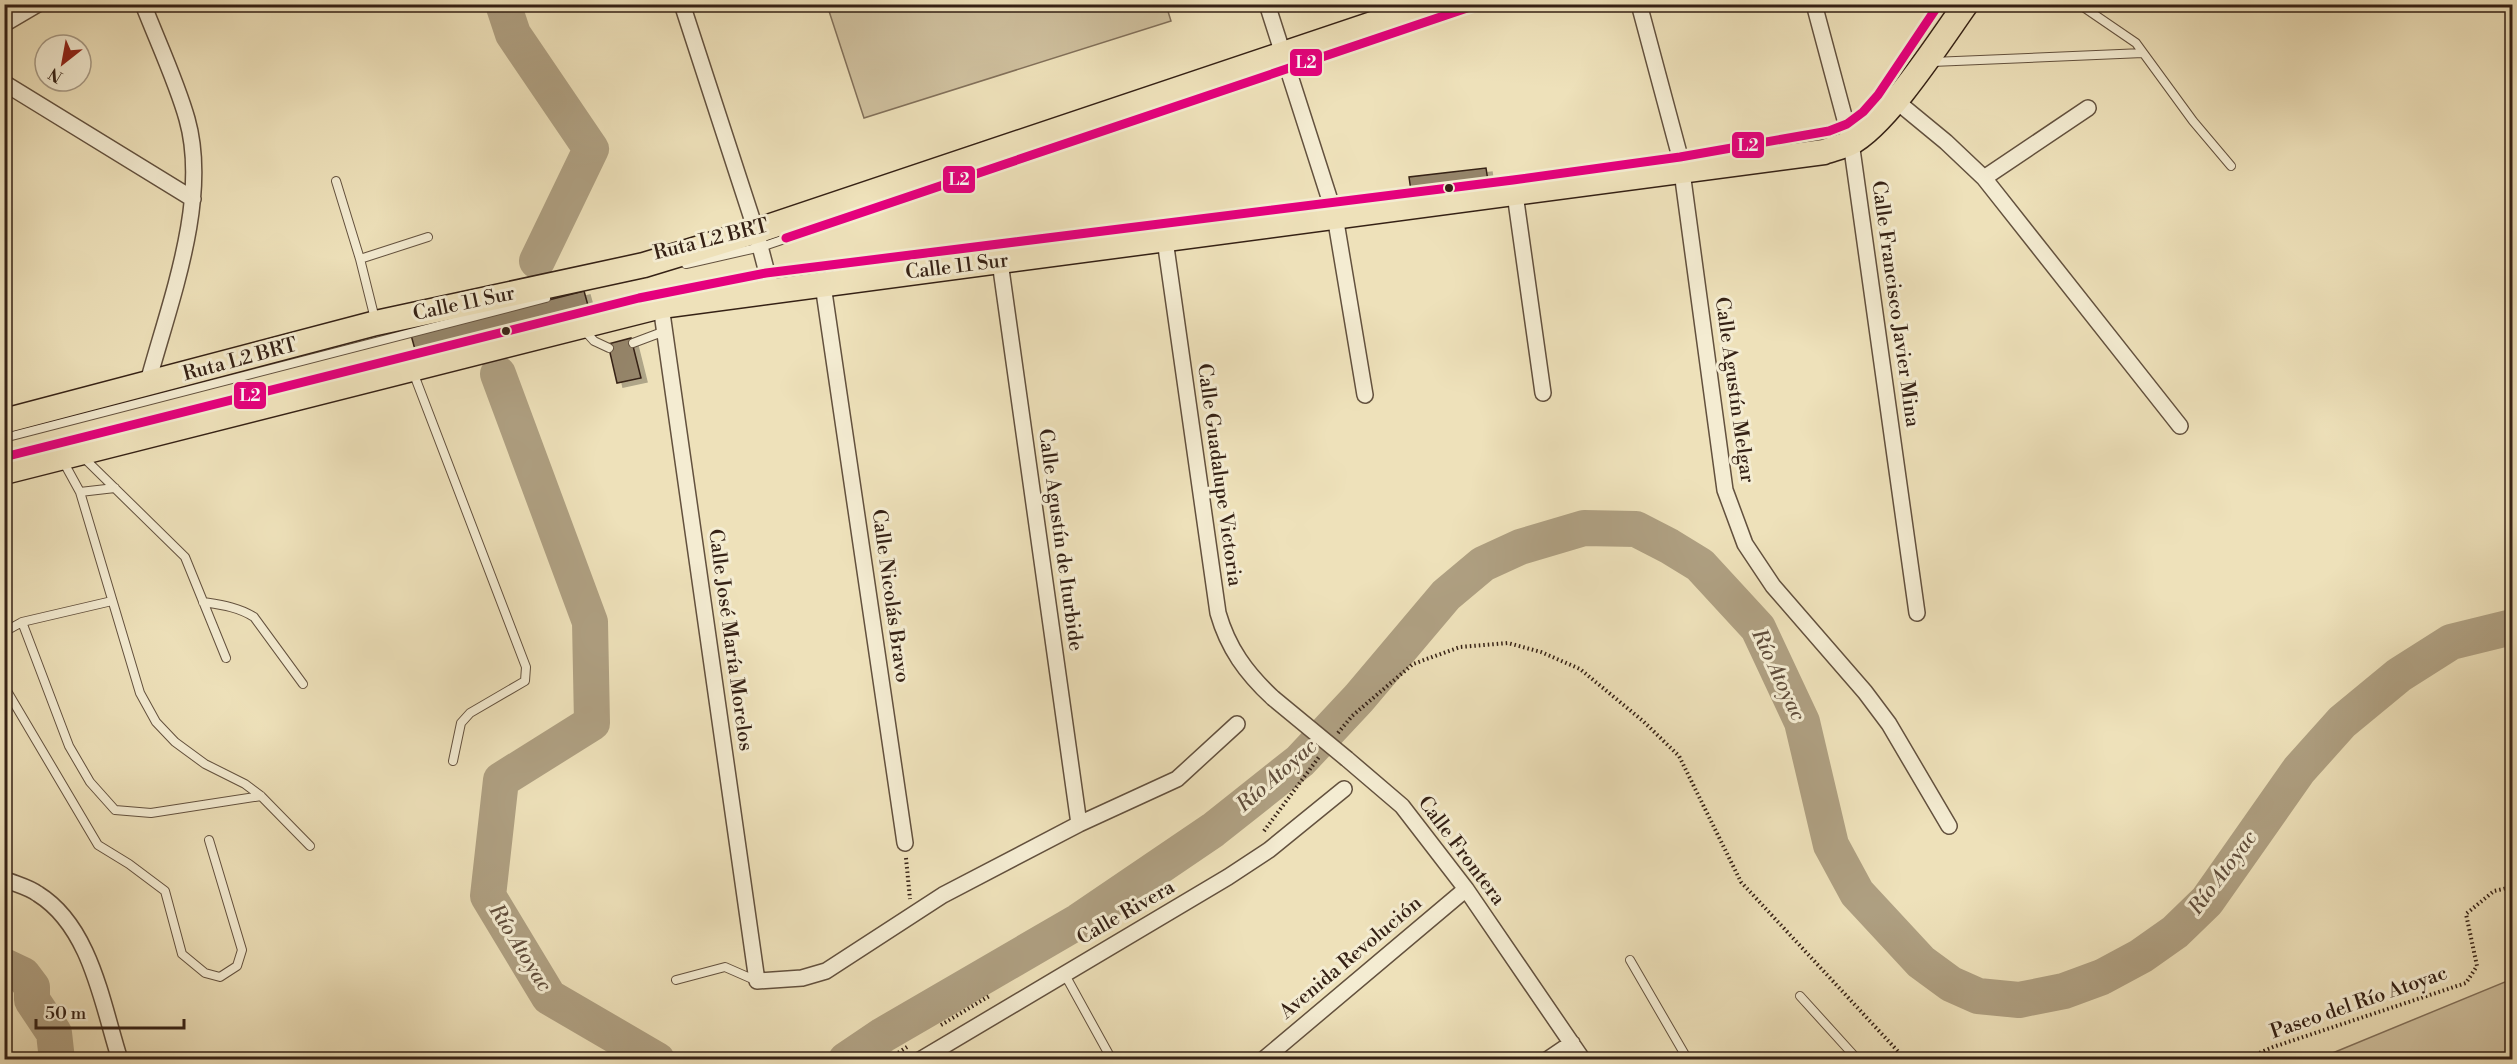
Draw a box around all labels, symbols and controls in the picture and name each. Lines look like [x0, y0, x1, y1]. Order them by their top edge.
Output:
north arrow [33, 33, 93, 93]
line badge: L2 [1289, 48, 1323, 77]
text: L2 [1296, 53, 1316, 73]
text: N [45, 63, 66, 87]
line badge: L2 [1731, 131, 1765, 159]
text: L2 [1738, 136, 1758, 156]
line badge: L2 [942, 165, 976, 194]
text: L2 [949, 170, 969, 190]
street label: Calle Francisco Javier Mina [1865, 179, 1925, 430]
unlabelled marker [1443, 182, 1455, 194]
street label: Ruta L2 BRT [651, 214, 771, 266]
street label: Calle 11 Sur [904, 248, 1010, 286]
street label: Calle 11 Sur [411, 281, 518, 327]
street label: Calle Agustín Melgar [1709, 295, 1759, 485]
unlabelled marker [500, 325, 512, 337]
street label: Ruta L2 BRT [180, 333, 300, 387]
street label: Calle Guadalupe Victoria [1191, 362, 1247, 589]
line badge: L2 [233, 381, 267, 410]
text: L2 [240, 386, 260, 406]
street label: Calle Agustín de Iturbide [1032, 427, 1088, 653]
street label: Calle Nicolás Bravo [865, 508, 915, 684]
street label: Calle José María Morelos [702, 527, 758, 753]
water label: Río Atoyac [1745, 624, 1811, 725]
water label: Río Atoyac [1231, 734, 1323, 819]
street label: Calle Frontera [1412, 792, 1511, 911]
water label: Río Atoyac [2182, 826, 2263, 921]
street label: Calle Rivera [1073, 875, 1180, 951]
street label: Avenida Revolución [1274, 891, 1427, 1025]
water label: Río Atoyac [482, 899, 557, 997]
street label: Paseo del Río Atoyac [2267, 961, 2451, 1045]
scale bar [36, 992, 184, 1030]
text: 50 m [45, 1002, 87, 1025]

